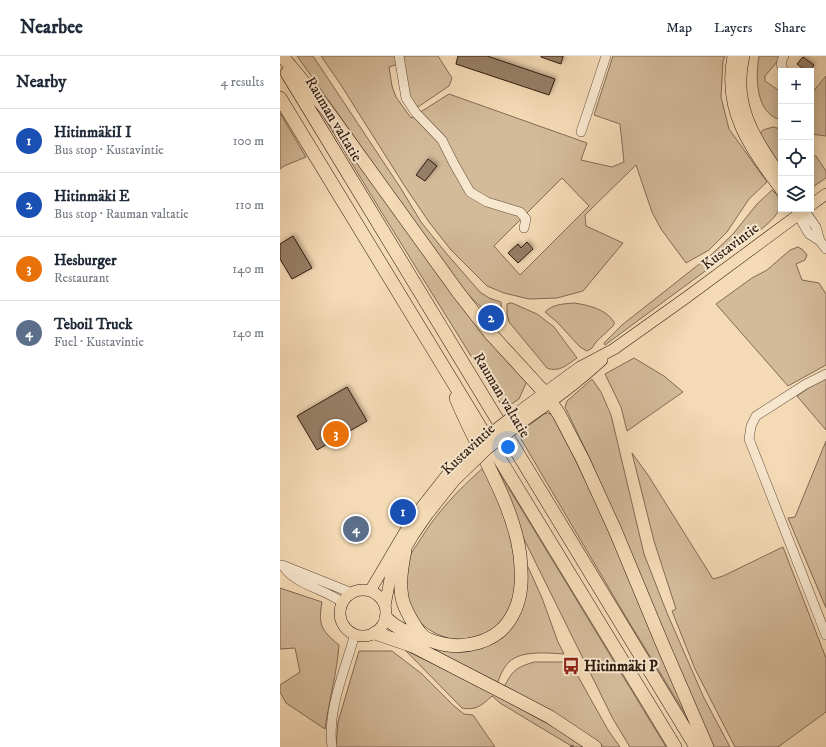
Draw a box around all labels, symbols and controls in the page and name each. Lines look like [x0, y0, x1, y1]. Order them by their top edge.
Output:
text: Nearbee [20, 16, 83, 39]
text: Map [666, 19, 692, 37]
text: Layers [714, 19, 752, 37]
text: Share [774, 19, 806, 37]
map controls [778, 68, 814, 212]
button: + [778, 68, 814, 104]
text: Nearby [16, 71, 66, 93]
street label: Rauman valtatie [301, 73, 366, 165]
text: 4 results [221, 74, 264, 90]
button: − [778, 104, 814, 140]
text: HitinmäkiI I [54, 123, 131, 142]
text: 1 [27, 133, 31, 149]
text: 100 m [233, 133, 264, 149]
button: locate [778, 140, 814, 176]
text: Bus stop · Kustavintie [54, 142, 164, 158]
button: layers [778, 176, 814, 212]
text: Hitinmäki E [54, 187, 130, 206]
text: 2 [26, 197, 32, 213]
text: 110 m [235, 197, 264, 213]
text: Bus stop · Rauman valtatie [54, 206, 189, 222]
street label: Kustavintie [698, 219, 763, 274]
text: Hesburger [54, 251, 117, 270]
text: 3 [27, 261, 31, 277]
text: 140 m [232, 261, 264, 277]
text: Restaurant [54, 270, 110, 286]
pin: 2 [478, 303, 504, 333]
text: Teboil Truck [54, 315, 133, 334]
text: 4 [25, 325, 33, 341]
text: 140 m [232, 325, 264, 341]
text: Fuel · Kustavintie [54, 334, 144, 350]
street label: Rauman valtatie [469, 349, 534, 441]
pin: 3 [323, 419, 349, 449]
street label: Kustavintie [437, 420, 499, 479]
your location [498, 437, 518, 457]
pin: 1 [390, 497, 416, 527]
pin: 4 [343, 514, 369, 544]
bus stop icon: Hitinmäki P [561, 656, 581, 676]
place label: Hitinmäki P [584, 657, 658, 676]

